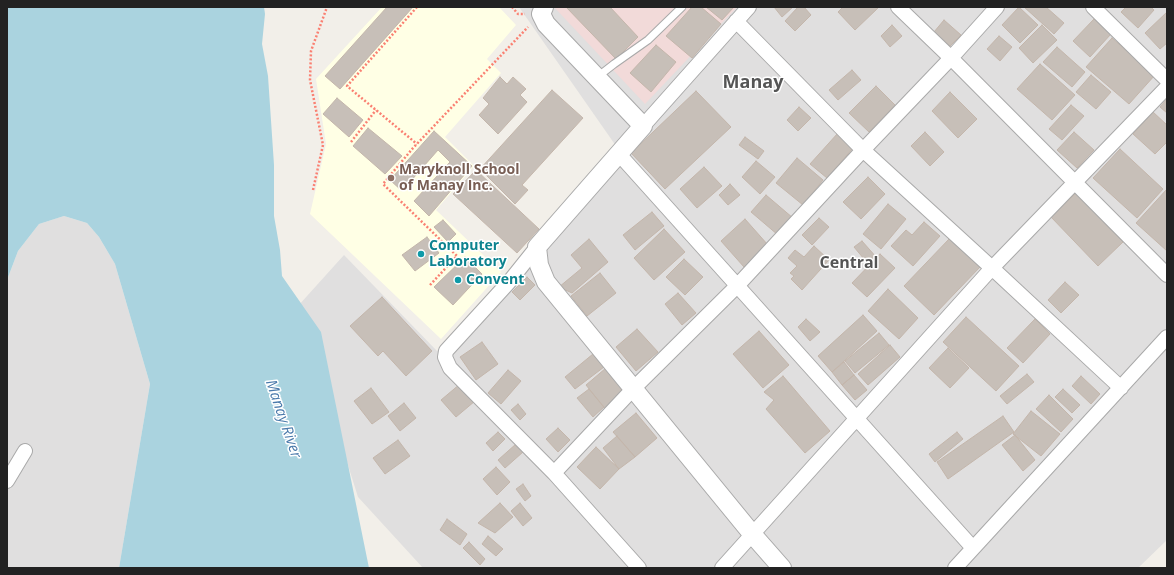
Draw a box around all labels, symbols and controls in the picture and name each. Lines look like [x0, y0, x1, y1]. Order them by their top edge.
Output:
district label: Manay [723, 72, 783, 94]
place label: Maryknoll School of Manay Inc. [399, 162, 519, 194]
marker: Maryknoll School of Manay Inc. [386, 173, 396, 183]
place label: Computer Laboratory [429, 238, 507, 270]
marker: Computer Laboratory [416, 249, 426, 259]
district label: Central [820, 253, 878, 273]
place label: Convent [466, 272, 524, 288]
marker: Convent [453, 275, 463, 285]
water label: Manay River [261, 377, 305, 461]

